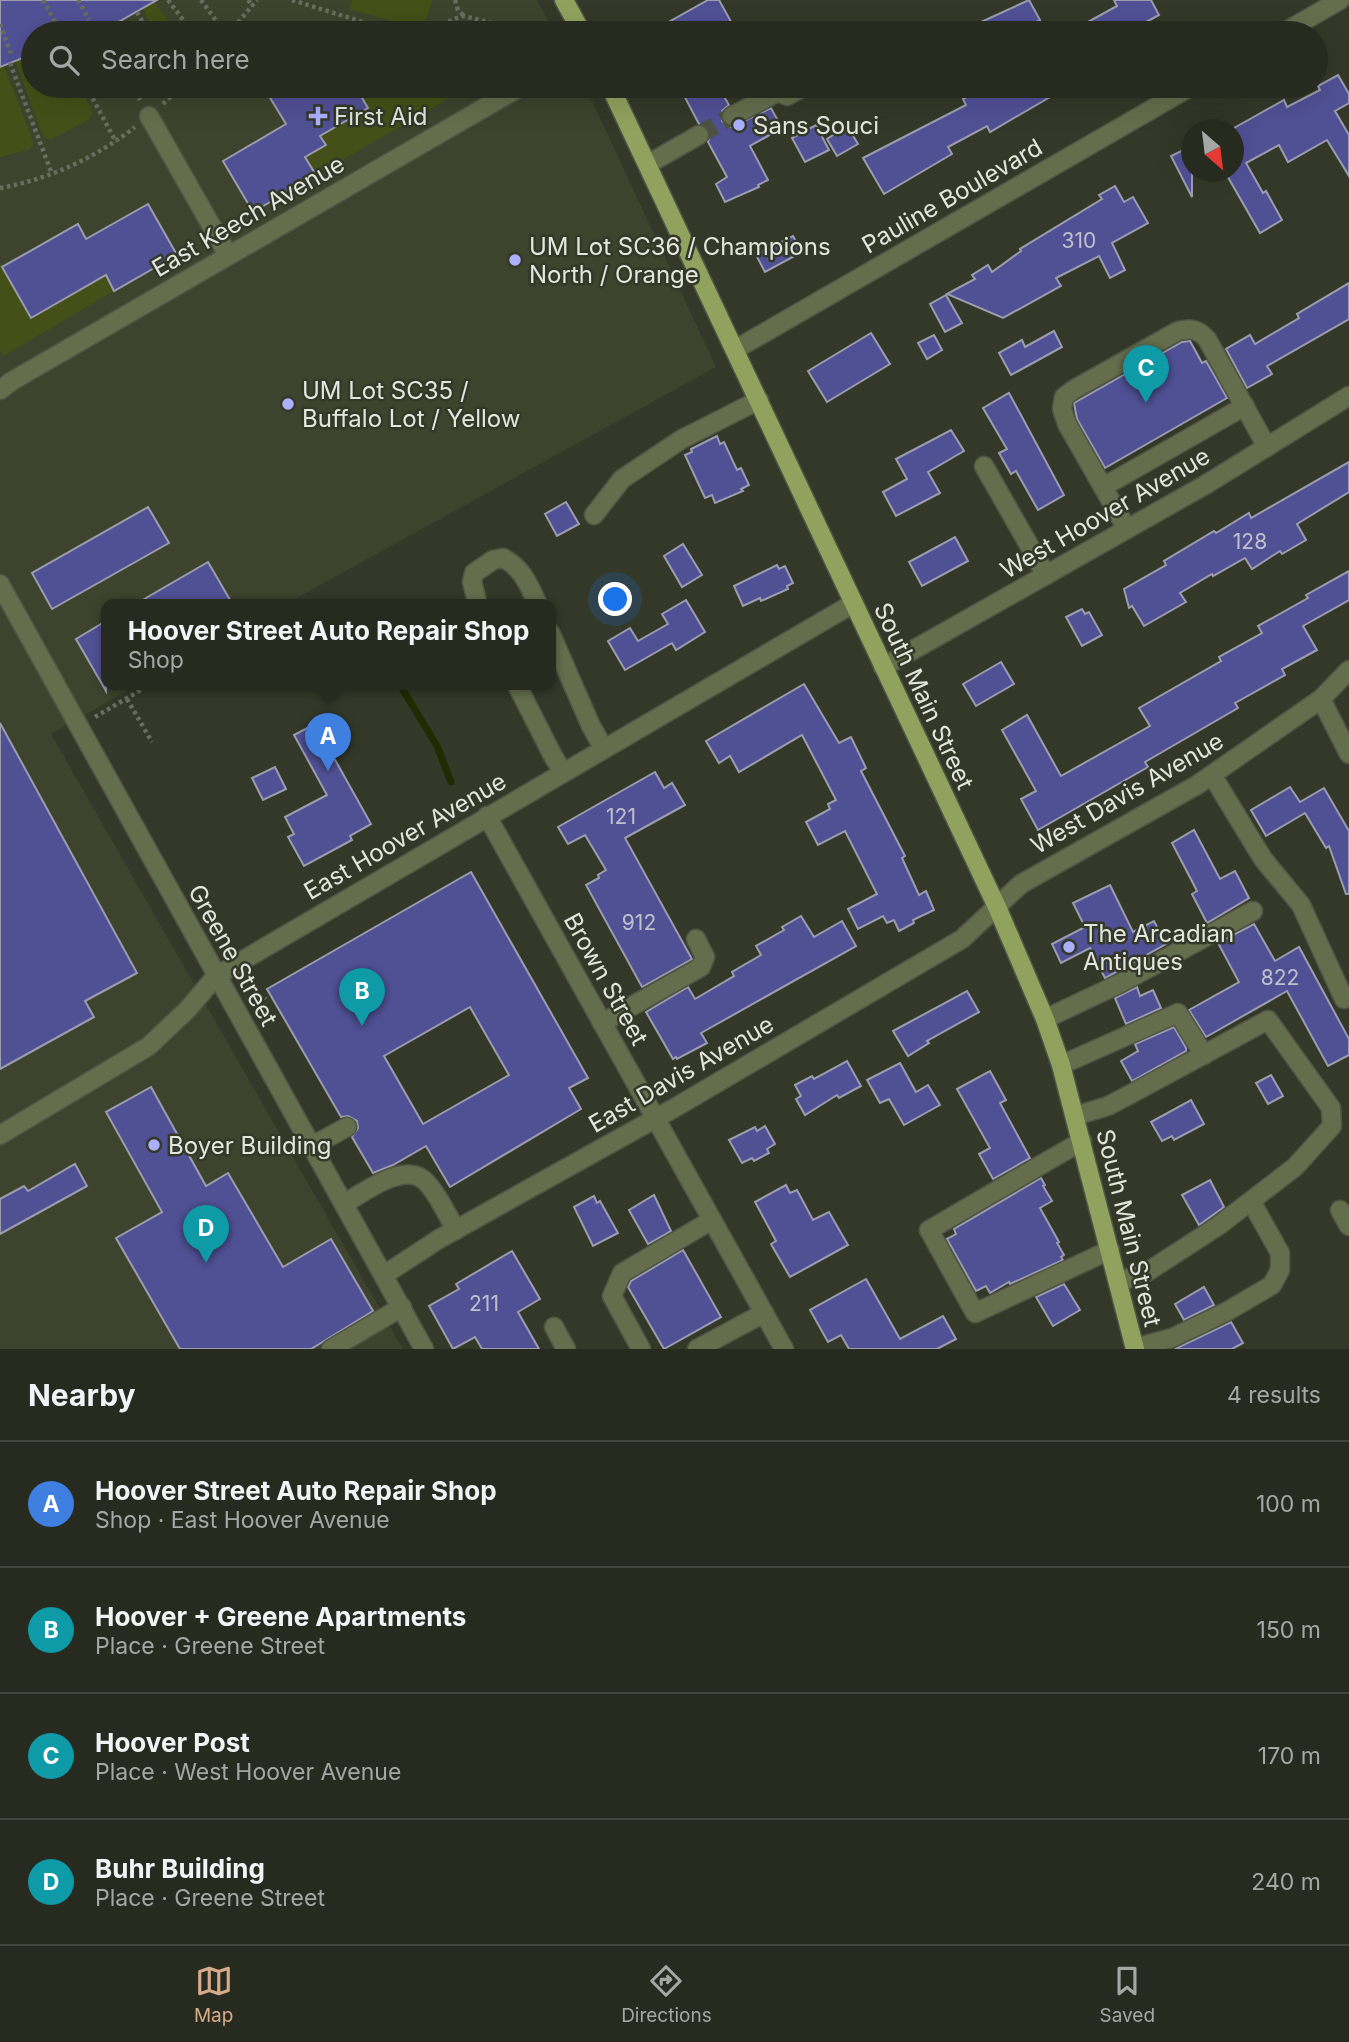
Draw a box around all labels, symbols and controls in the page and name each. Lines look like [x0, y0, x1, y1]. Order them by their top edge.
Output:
search box [21, 21, 1328, 98]
icon: search [45, 41, 83, 79]
text: Search here [101, 44, 250, 75]
place label: First Aid [334, 102, 427, 131]
marker: First Aid [308, 106, 328, 126]
place label: Sans Souci [753, 111, 879, 140]
marker: Sans Souci [731, 117, 747, 133]
north arrow [1181, 119, 1244, 182]
street label: Pauline Boulevard [857, 133, 1047, 259]
street label: East Keech Avenue [147, 149, 349, 283]
house number: 310 [1062, 228, 1096, 253]
place label: UM Lot SC36 / Champions North / Orange [529, 232, 831, 289]
marker: UM Lot SC36 / Champions North / Orange [507, 252, 523, 268]
pin: C [1123, 345, 1169, 403]
place label: UM Lot SC35 / Buffalo Lot / Yellow [302, 376, 520, 433]
marker: UM Lot SC35 / Buffalo Lot / Yellow [280, 396, 296, 412]
street label: West Hoover Avenue [995, 441, 1215, 585]
house number: 128 [1233, 529, 1267, 554]
your location [598, 582, 632, 616]
street label: South Main Street [868, 598, 980, 794]
popup [101, 599, 556, 690]
text: Hoover Street Auto Repair Shop [128, 615, 529, 646]
text: Shop [128, 646, 184, 674]
pin: A [305, 713, 351, 771]
street label: West Davis Avenue [1026, 726, 1228, 860]
street label: East Hoover Avenue [299, 766, 511, 906]
house number: 121 [606, 804, 636, 829]
street label: Greene Street [182, 879, 284, 1031]
street label: Brown Street [558, 908, 654, 1050]
house number: 912 [622, 910, 656, 935]
place label: The Arcadian Antiques [1083, 919, 1234, 976]
marker: The Arcadian Antiques [1061, 939, 1077, 955]
house number: 822 [1261, 965, 1299, 990]
pin: B [339, 968, 385, 1026]
street label: East Davis Avenue [583, 1009, 779, 1139]
street label: South Main Street [1090, 1126, 1168, 1330]
place label: Boyer Building [168, 1131, 331, 1160]
marker: Boyer Building [146, 1137, 162, 1153]
pin: D [183, 1205, 229, 1263]
house number: 211 [469, 1291, 499, 1316]
text: Nearby [28, 1377, 136, 1413]
text: 4 results [1227, 1381, 1321, 1409]
text: Hoover Street Auto Repair Shop [95, 1475, 497, 1506]
text: A [42, 1490, 60, 1518]
text: 100 m [1256, 1490, 1321, 1518]
text: Shop · East Hoover Avenue [95, 1506, 390, 1534]
text: Hoover + Greene Apartments [95, 1601, 466, 1632]
text: B [43, 1616, 59, 1644]
text: 150 m [1257, 1616, 1321, 1644]
text: Place · Greene Street [95, 1632, 325, 1660]
text: Hoover Post [95, 1727, 250, 1758]
text: C [42, 1742, 60, 1770]
text: 170 m [1258, 1742, 1321, 1770]
text: Place · West Hoover Avenue [95, 1758, 401, 1786]
text: Buhr Building [95, 1853, 265, 1884]
text: D [43, 1868, 59, 1896]
text: 240 m [1251, 1868, 1321, 1896]
text: Place · Greene Street [95, 1884, 325, 1912]
tab: Map [194, 1962, 233, 2027]
tab: Directions [621, 1962, 712, 2027]
tab: Saved [1099, 1962, 1155, 2027]

